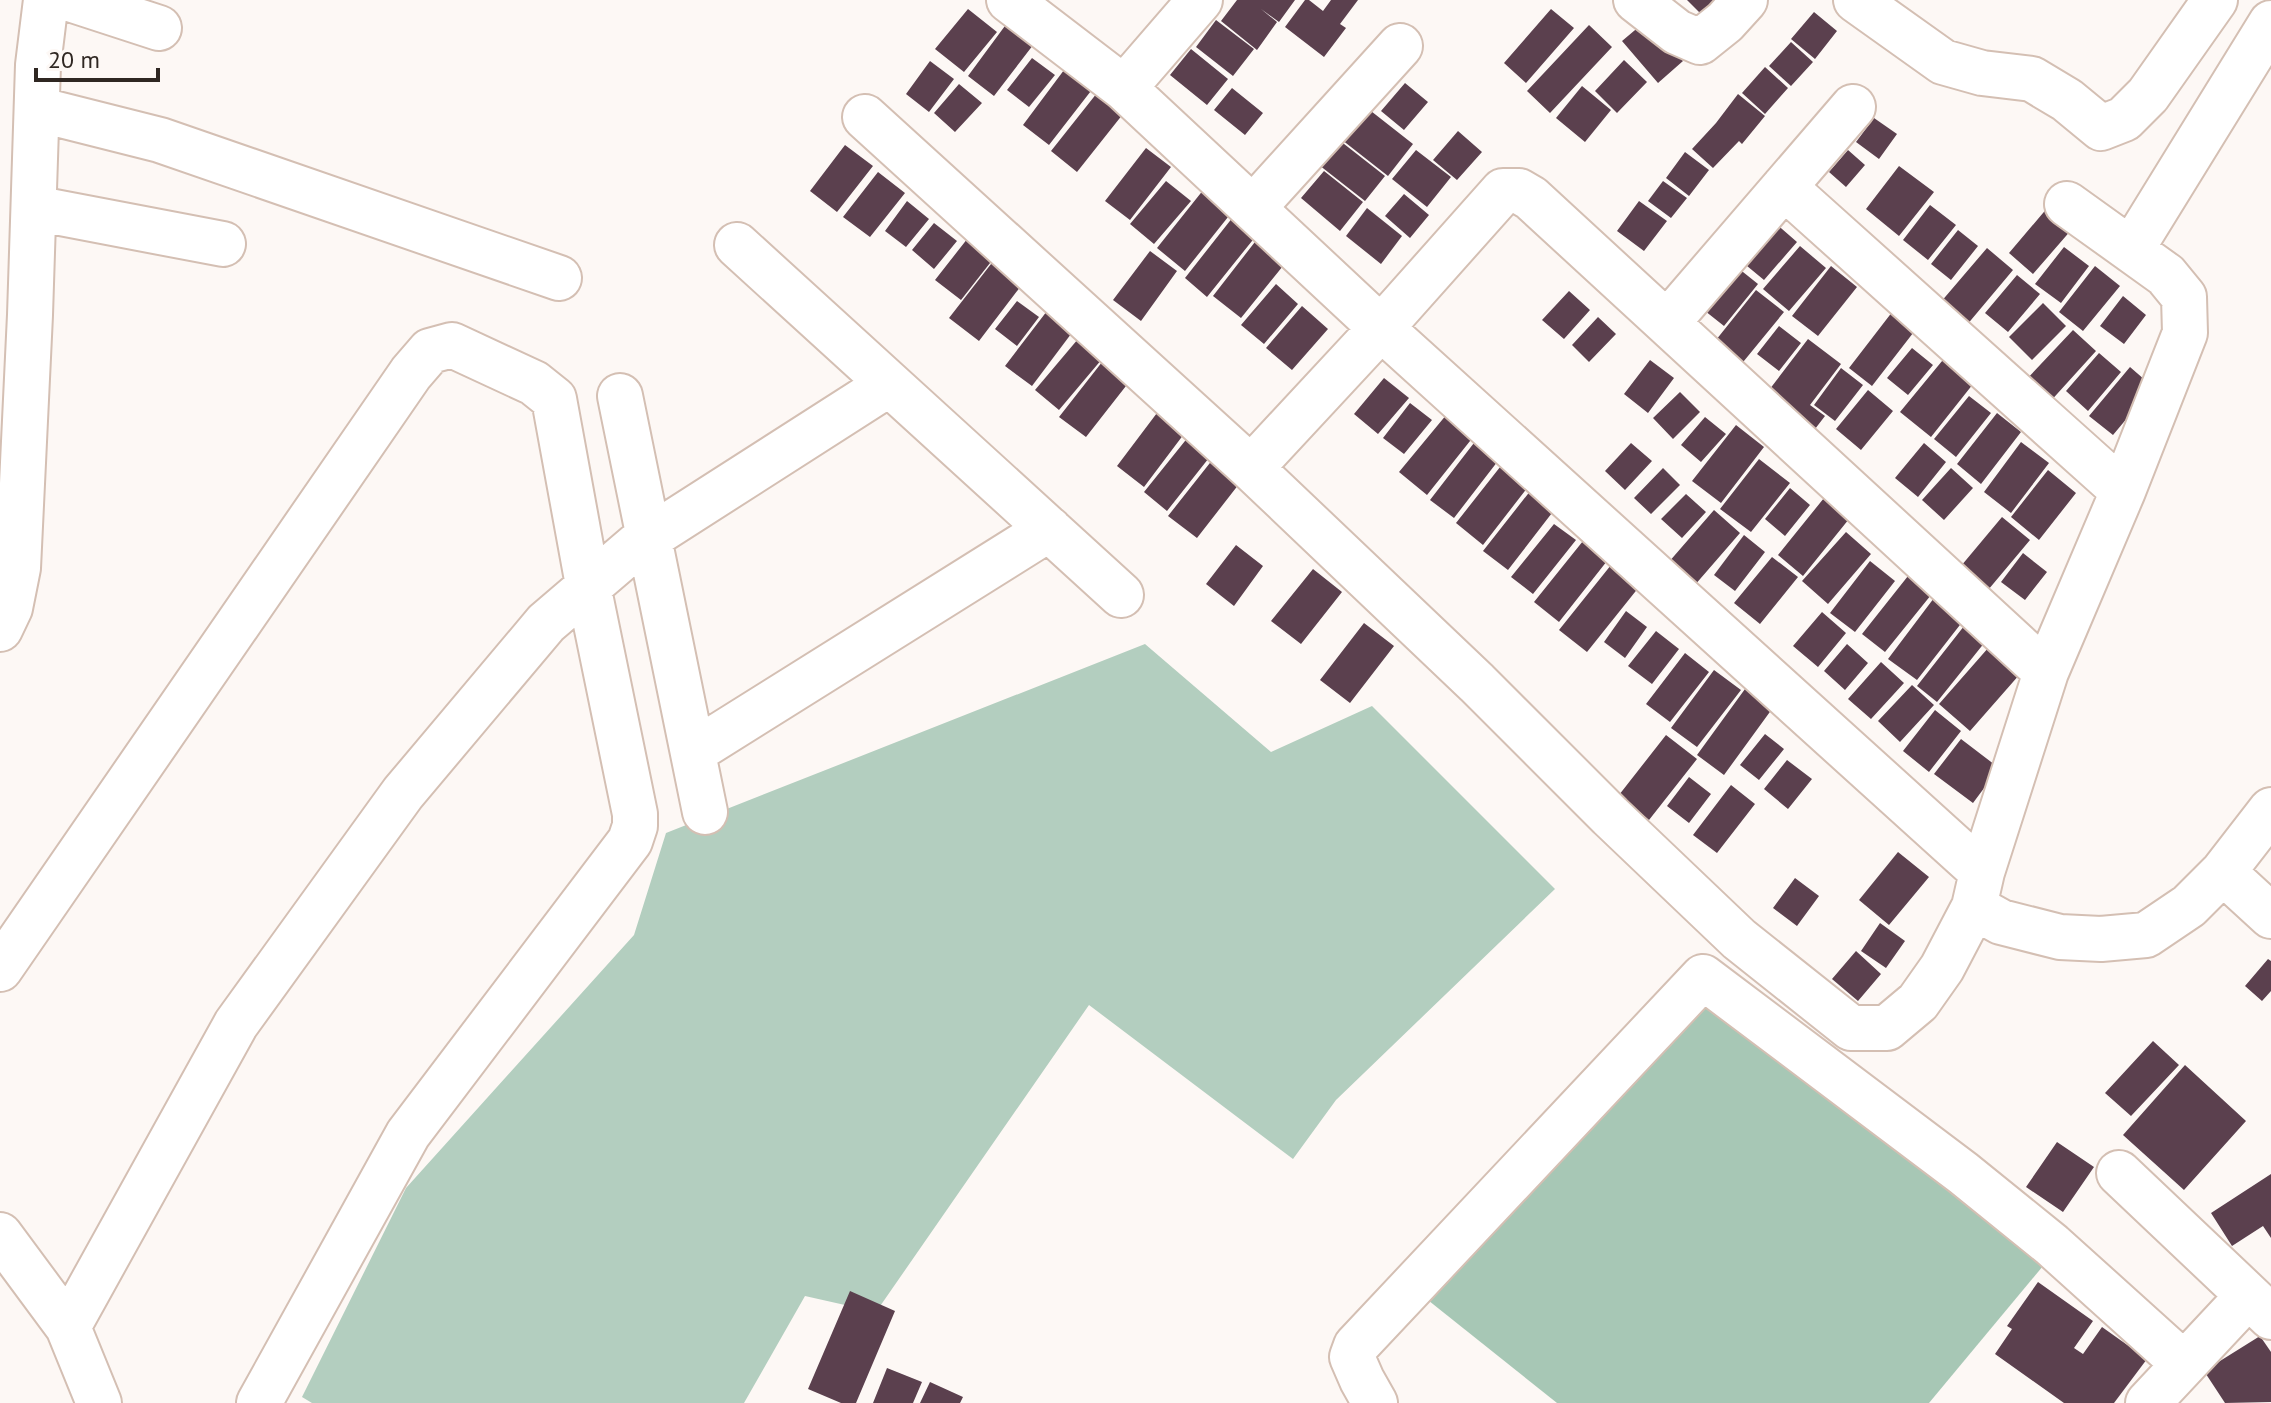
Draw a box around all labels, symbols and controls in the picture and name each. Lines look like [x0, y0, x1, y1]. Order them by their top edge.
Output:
scale bar [36, 32, 158, 82]
text: 20 m [48, 44, 100, 75]

